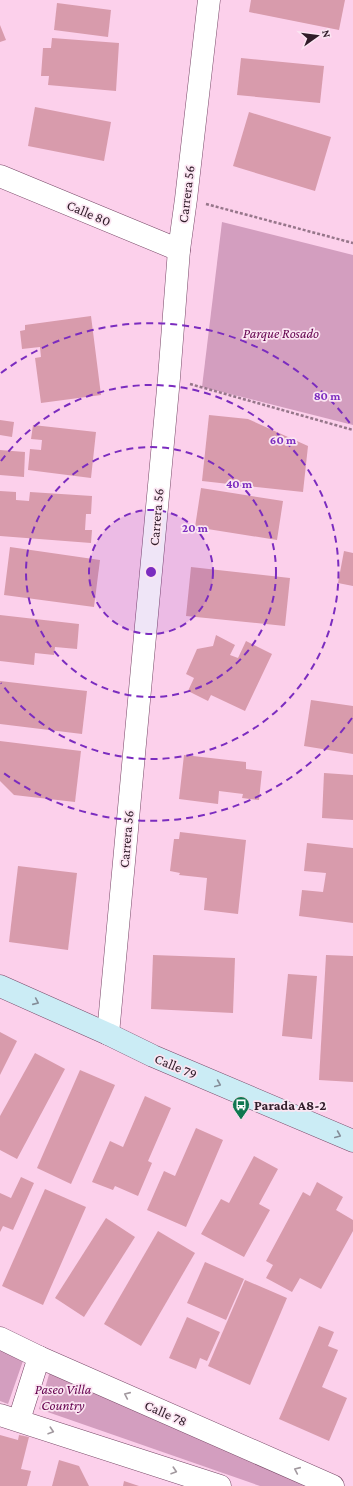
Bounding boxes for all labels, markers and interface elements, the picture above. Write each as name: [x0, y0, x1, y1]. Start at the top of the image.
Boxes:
north arrow: [297, 16, 337, 56]
text: N: [320, 28, 334, 39]
street label: Carrera 56: [175, 164, 197, 224]
street label: Calle 80: [65, 197, 113, 229]
park label: Parque Rosado: [243, 325, 319, 341]
text: 80 m: [314, 389, 341, 403]
text: 60 m: [270, 433, 297, 447]
text: 40 m: [226, 477, 253, 491]
street label: Carrera 56: [146, 487, 166, 547]
text: 20 m: [182, 521, 209, 535]
centre of rings: [144, 565, 158, 579]
street label: Carrera 56: [116, 809, 136, 869]
one-way arrow: [31, 997, 39, 1005]
street label: Calle 79: [152, 1050, 200, 1082]
one-way arrow: [214, 1079, 222, 1087]
bus stop icon: Parada A8-2: [231, 1095, 251, 1120]
place label: Parada A8-2: [254, 1097, 326, 1113]
one-way arrow: [333, 1130, 341, 1138]
park label: Paseo Villa Country: [35, 1381, 92, 1413]
one-way arrow: [124, 1392, 131, 1400]
street label: Calle 78: [142, 1397, 190, 1429]
one-way arrow: [47, 1426, 54, 1435]
one-way arrow: [171, 1466, 178, 1475]
one-way arrow: [294, 1467, 302, 1475]

